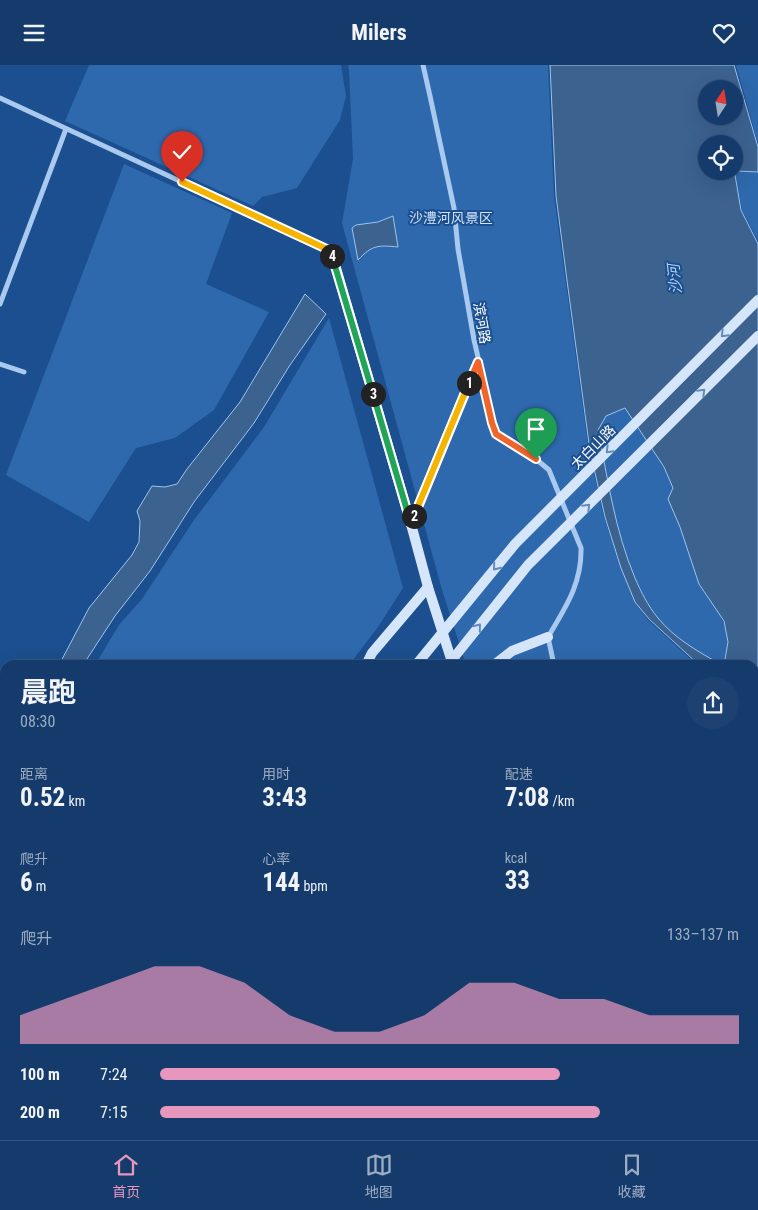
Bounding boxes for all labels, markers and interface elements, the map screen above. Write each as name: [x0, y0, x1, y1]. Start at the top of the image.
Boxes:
icon: menu: [20, 19, 48, 47]
icon: heart: [710, 19, 738, 47]
text: Milers: [351, 20, 407, 45]
north arrow: [698, 80, 742, 125]
map controls: [698, 80, 743, 180]
pin: [161, 131, 203, 182]
button: locate: [698, 135, 743, 180]
icon: check: [168, 138, 196, 166]
park label: 沙澧河风景区: [409, 210, 493, 226]
pin: 4: [320, 243, 344, 269]
text: 4: [329, 248, 336, 264]
water label: 沙河: [664, 260, 686, 295]
street label: 滨河路: [470, 301, 494, 345]
one-way arrow: [720, 329, 729, 338]
pin: 1: [456, 371, 482, 395]
text: 1: [466, 375, 473, 391]
pin: 3: [360, 381, 386, 407]
text: 3: [370, 386, 377, 402]
one-way arrow: [696, 389, 705, 398]
pin: [515, 408, 557, 459]
icon: arrive: [522, 415, 550, 443]
street label: 太白山路: [568, 422, 618, 472]
one-way arrow: [606, 444, 615, 453]
pin: 2: [402, 503, 426, 529]
one-way arrow: [581, 504, 590, 513]
text: 2: [411, 508, 418, 524]
one-way arrow: [494, 561, 502, 570]
one-way arrow: [473, 624, 481, 633]
text: 晨跑: [20, 676, 76, 709]
button: share: [687, 677, 739, 729]
text: 08:30: [20, 712, 55, 731]
text: 距离: [20, 766, 48, 782]
text: 用时: [262, 766, 290, 782]
text: 配速: [505, 766, 533, 782]
text: 0.52: [20, 783, 65, 812]
text: 3:43: [262, 783, 307, 812]
text: 7:08: [505, 783, 549, 812]
text: km: [65, 793, 85, 809]
text: /km: [549, 793, 575, 809]
text: kcal: [505, 850, 527, 866]
text: 爬升: [20, 851, 48, 867]
text: 心率: [262, 851, 290, 867]
text: 33: [505, 866, 530, 895]
text: 6: [20, 868, 33, 897]
text: 144: [262, 868, 300, 897]
text: m: [33, 878, 46, 894]
text: bpm: [300, 878, 328, 894]
text: 133–137 m: [667, 925, 739, 944]
text: 爬升: [20, 929, 52, 948]
text: 100 m: [20, 1065, 60, 1084]
text: 7:24: [100, 1065, 127, 1084]
text: 200 m: [20, 1103, 60, 1122]
text: 7:15: [100, 1103, 127, 1122]
tab: 首页: [112, 1151, 140, 1201]
tab: 地图: [365, 1151, 393, 1201]
tab: 收藏: [618, 1151, 646, 1201]

